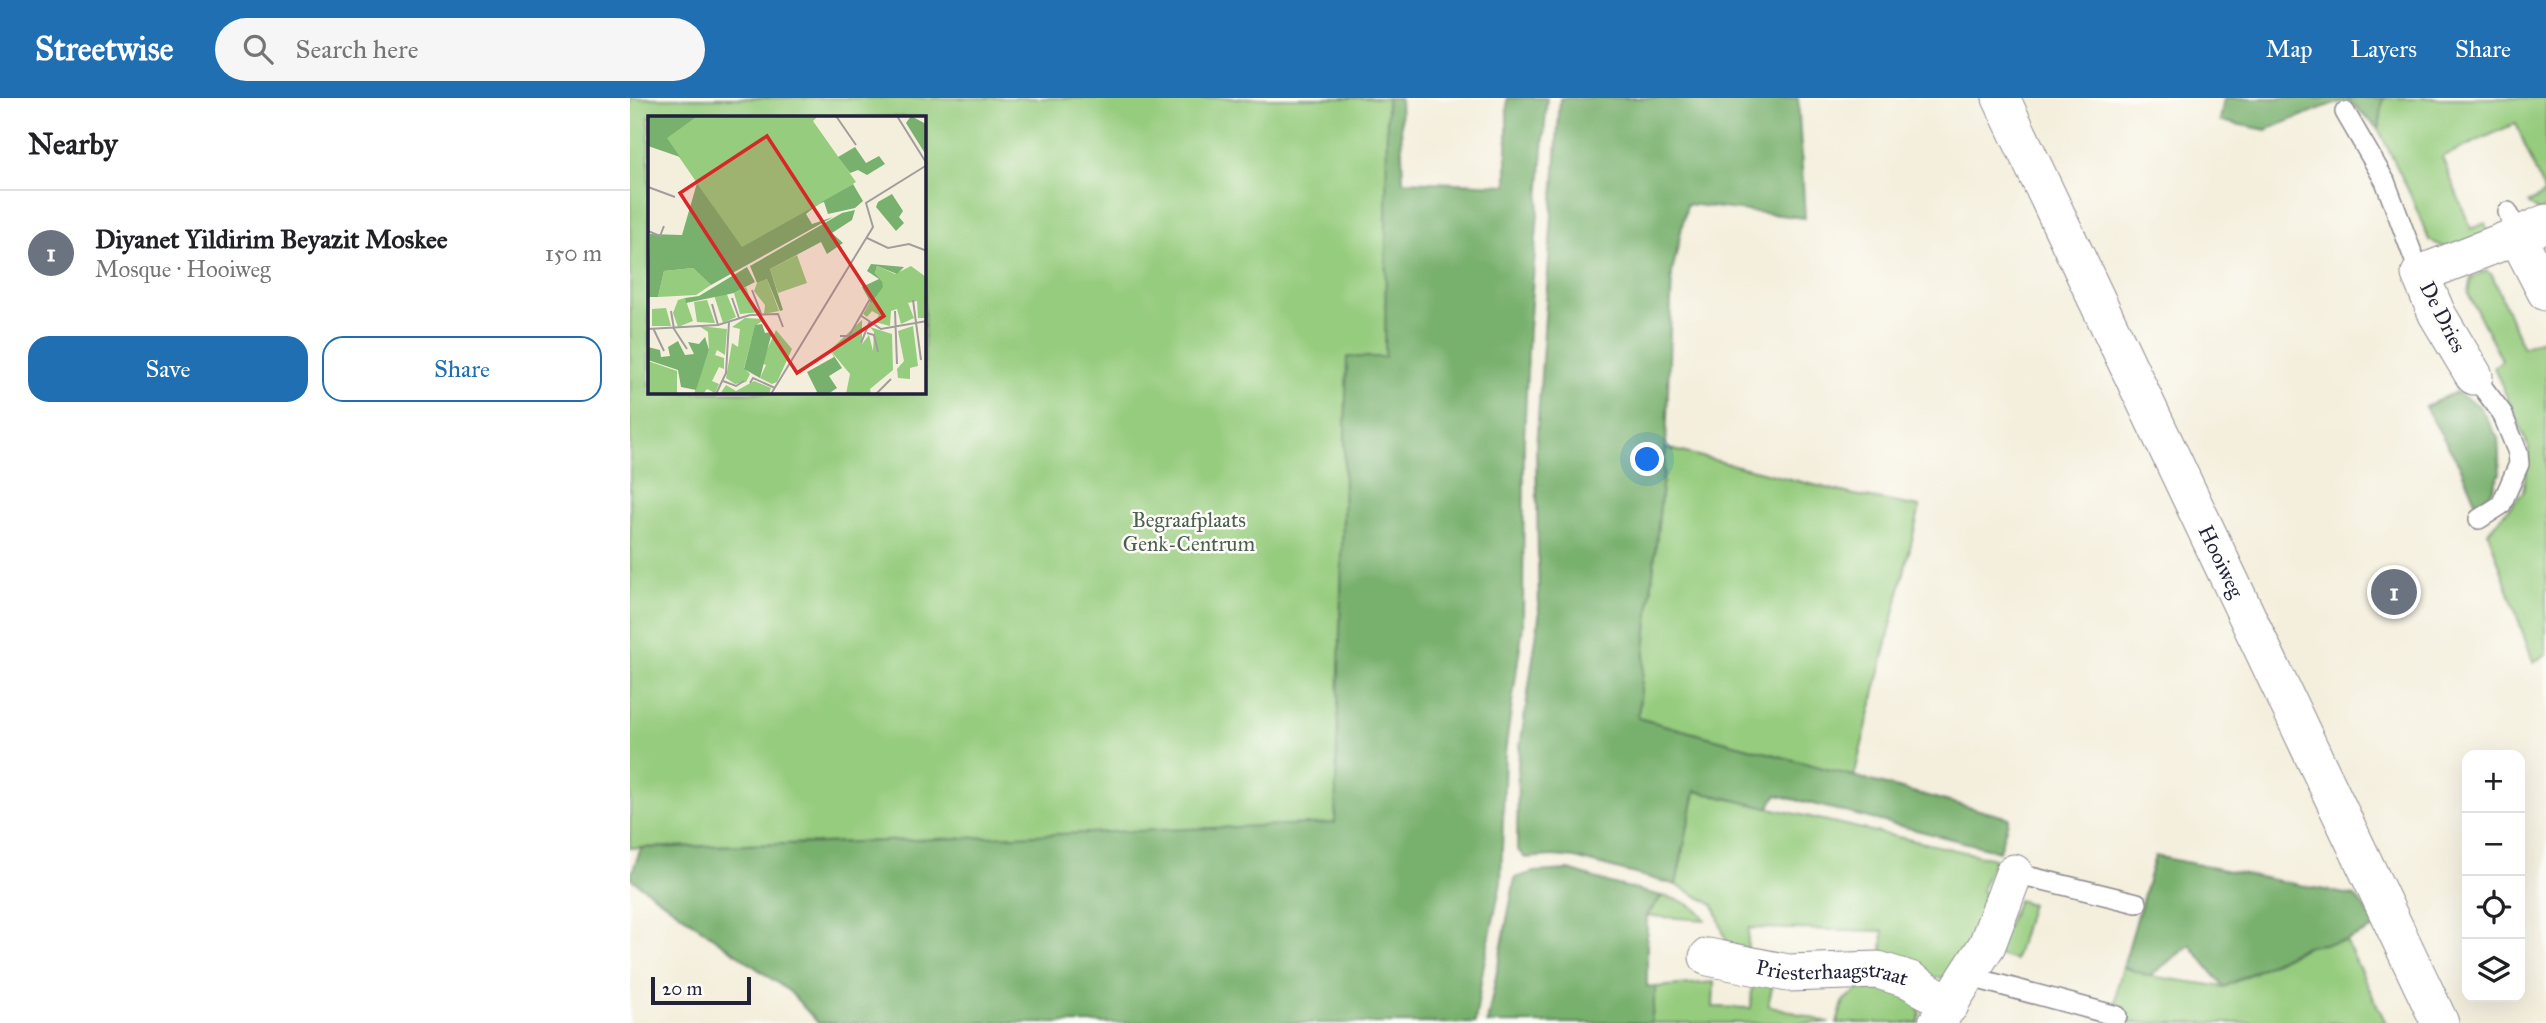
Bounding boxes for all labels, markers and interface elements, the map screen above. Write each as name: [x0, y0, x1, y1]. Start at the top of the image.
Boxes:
search box: [215, 18, 705, 81]
text: Streetwise: [35, 29, 173, 69]
icon: search: [239, 30, 277, 68]
text: Search here: [295, 33, 418, 65]
text: Map: [2266, 34, 2313, 64]
text: Layers: [2351, 34, 2417, 64]
text: Share: [2455, 34, 2511, 64]
inset map: [648, 116, 926, 394]
text: Nearby: [28, 126, 118, 162]
text: Diyanet Yildirim Beyazit Moskee: [95, 223, 448, 255]
text: 1: [46, 239, 56, 267]
text: 150 m: [545, 239, 602, 267]
text: Mosque · Hooiweg: [95, 255, 271, 283]
street label: De Dries: [2414, 277, 2472, 357]
button: Save: [28, 336, 308, 402]
button: Share: [322, 336, 602, 402]
your location: [1630, 442, 1664, 476]
park label: Begraafplaats Genk-Centrum: [1123, 507, 1256, 557]
street label: Hooiweg: [2193, 521, 2249, 602]
pin: 1: [2371, 566, 2417, 618]
map controls: [2462, 750, 2525, 1002]
button: +: [2462, 750, 2525, 813]
button: −: [2462, 813, 2525, 876]
button: locate: [2462, 876, 2525, 939]
button: layers: [2462, 939, 2525, 1002]
street label: Priesterhaagstraat: [1754, 954, 1912, 992]
scale bar: [651, 974, 751, 1006]
text: 20 m: [662, 977, 703, 1000]

